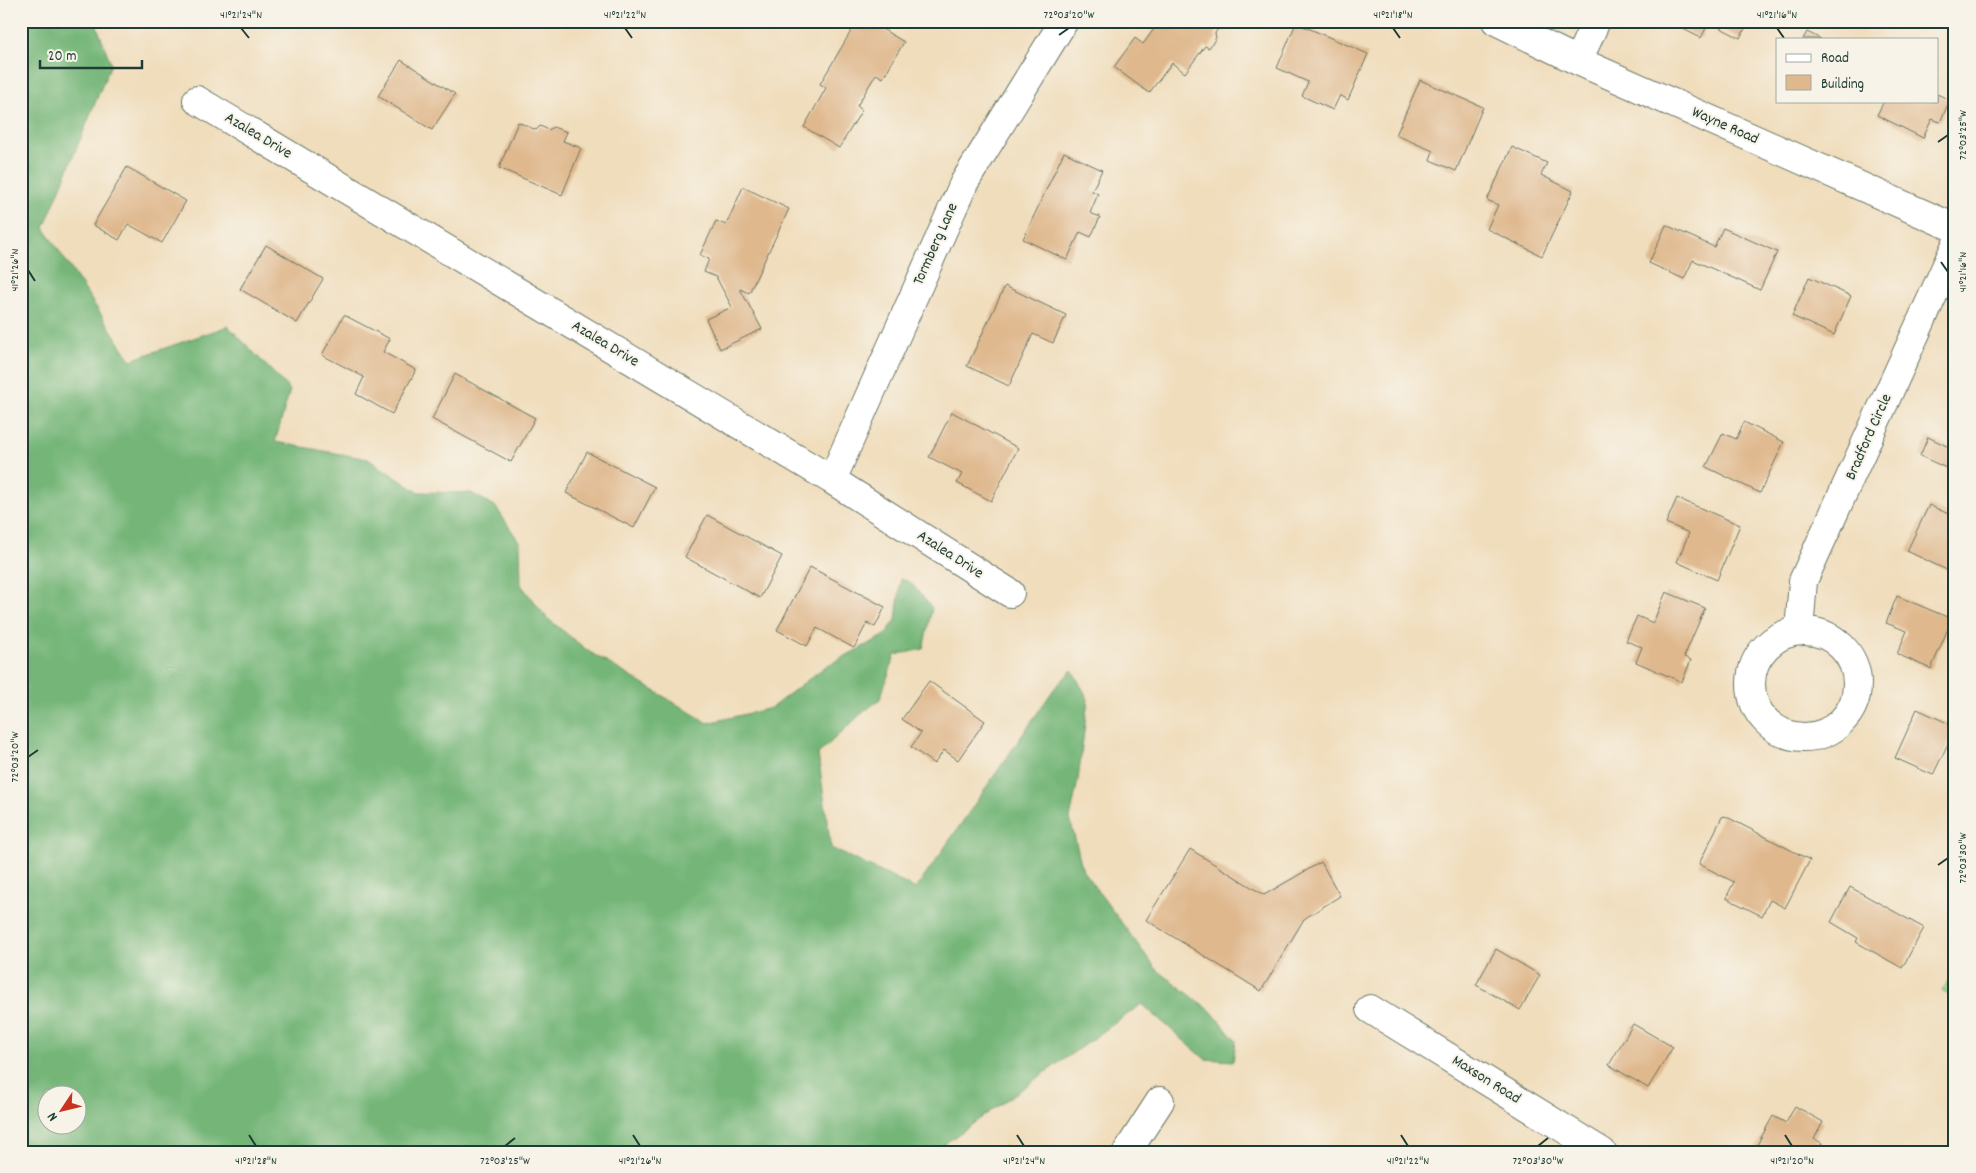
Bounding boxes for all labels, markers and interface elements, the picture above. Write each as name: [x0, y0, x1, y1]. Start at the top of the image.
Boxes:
text: 41°21'24"N: [220, 7, 262, 24]
text: 41°21'22"N: [604, 7, 646, 24]
text: 72°03'20"W: [1044, 7, 1095, 24]
text: 41°21'18"N: [1373, 7, 1413, 24]
text: 41°21'16"N: [1757, 7, 1797, 24]
scale bar: [40, 38, 142, 70]
legend: [1776, 38, 1938, 102]
text: 20 m: [48, 46, 76, 68]
text: Road: [1821, 48, 1849, 70]
text: Building: [1821, 74, 1864, 96]
street label: Wayne Road: [1688, 101, 1762, 151]
street label: Azalea Drive: [220, 107, 296, 165]
text: 72°03'25"W: [1955, 110, 1972, 160]
street label: Tormberg Lane: [908, 199, 964, 289]
text: 41°21'26"N: [7, 248, 24, 292]
text: 41°21'16"N: [1955, 252, 1972, 292]
street label: Azalea Drive: [567, 315, 643, 373]
street label: Bradford Circle: [1840, 390, 1898, 484]
street label: Azalea Drive: [912, 525, 988, 585]
text: 72°03'20"W: [7, 731, 24, 782]
text: 72°03'30"W: [1955, 832, 1972, 883]
street label: Maxson Road: [1447, 1050, 1525, 1110]
north arrow: [38, 1086, 88, 1136]
text: N: [43, 1108, 63, 1125]
text: 41°21'28"N: [235, 1153, 277, 1170]
text: 72°03'25"W: [480, 1153, 530, 1170]
text: 41°21'26"N: [618, 1153, 662, 1170]
text: 41°21'24"N: [1003, 1153, 1045, 1170]
text: 41°21'22"N: [1387, 1153, 1429, 1170]
text: 72°03'30"W: [1513, 1153, 1564, 1170]
text: 41°21'20"N: [1770, 1153, 1814, 1170]

